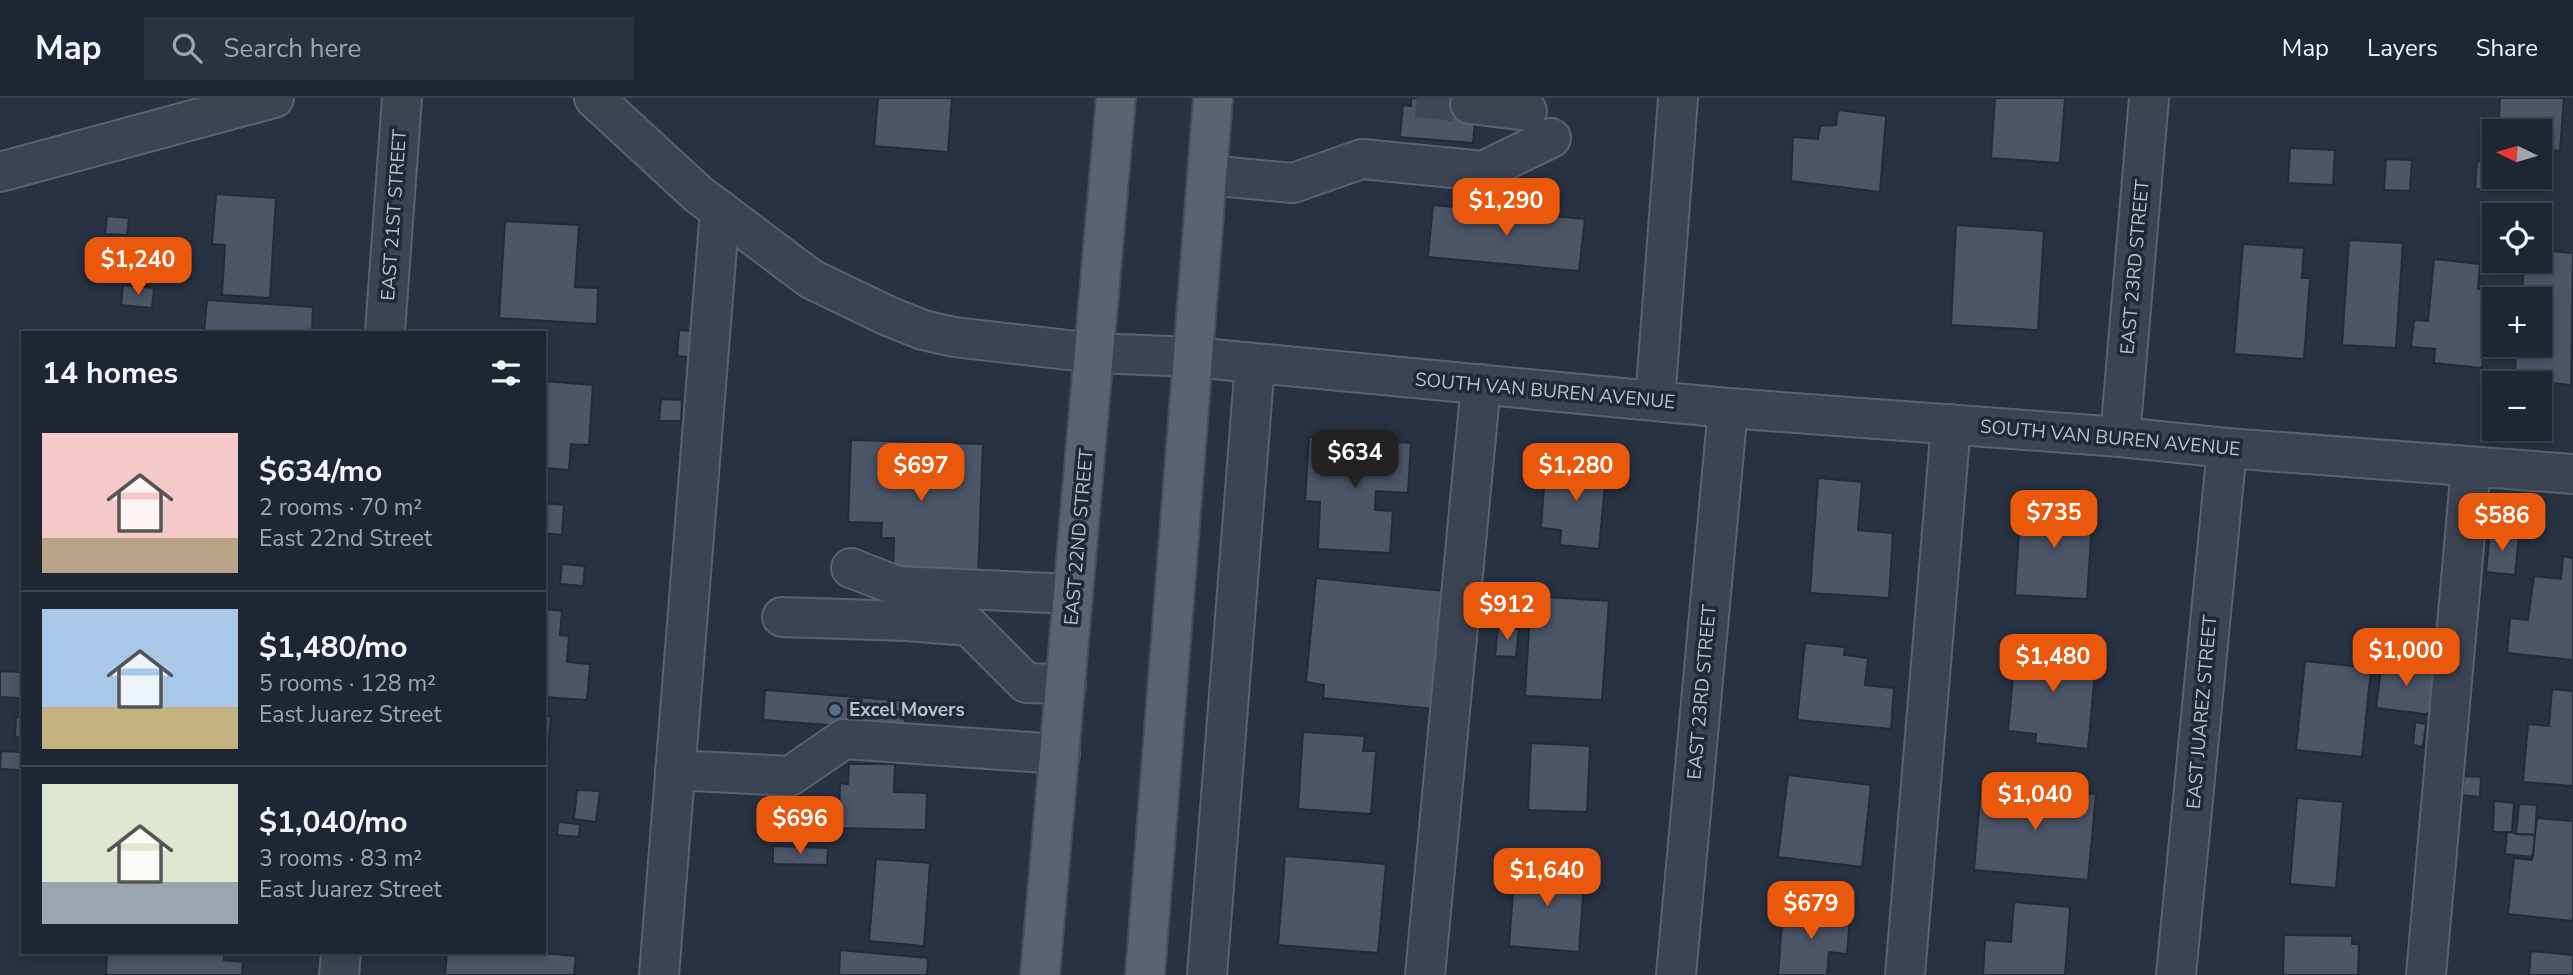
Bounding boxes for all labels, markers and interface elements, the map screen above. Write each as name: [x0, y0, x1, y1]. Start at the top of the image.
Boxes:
search box: [144, 17, 634, 80]
text: Map: [35, 26, 102, 71]
icon: search: [168, 29, 206, 67]
text: Search here: [224, 31, 361, 66]
text: Map: [2282, 32, 2329, 64]
text: Layers: [2367, 32, 2438, 64]
text: Share: [2476, 32, 2538, 64]
north arrow: [2482, 119, 2552, 189]
map controls: [2482, 119, 2552, 441]
street label: EAST 21ST STREET: [375, 128, 413, 302]
pin: $1,290: [1449, 178, 1563, 238]
street label: EAST 23RD STREET: [2114, 178, 2156, 356]
text: $1,290: [1469, 185, 1543, 216]
button: locate: [2482, 203, 2552, 273]
pin: $1,240: [81, 238, 195, 297]
text: $1,240: [101, 244, 175, 275]
button: +: [2482, 287, 2552, 357]
text: 14 homes: [42, 353, 178, 394]
icon: filters: [487, 354, 525, 392]
street label: SOUTH VAN BUREN AVENUE: [1414, 367, 1676, 415]
button: −: [2482, 371, 2552, 441]
street label: SOUTH VAN BUREN AVENUE: [1979, 414, 2241, 462]
pin: $634: [1314, 430, 1396, 490]
text: $634: [1327, 437, 1383, 468]
pin: $697: [880, 444, 962, 503]
pin: $1,280: [1519, 444, 1633, 503]
street label: EAST 22ND STREET: [1058, 447, 1100, 626]
text: $697: [893, 450, 949, 481]
text: $1,280: [1539, 450, 1613, 481]
text: $634/mo: [259, 451, 382, 492]
icon: home: [98, 461, 182, 545]
pin: $735: [2013, 490, 2095, 550]
text: 2 rooms · 70 m²: [259, 492, 422, 523]
pin: $586: [2461, 494, 2543, 553]
text: $735: [2026, 497, 2082, 528]
text: $586: [2474, 500, 2530, 531]
text: East 22nd Street: [259, 523, 432, 554]
pin: $912: [1466, 582, 1548, 642]
text: $912: [1479, 589, 1535, 620]
street label: EAST 23RD STREET: [1681, 603, 1723, 781]
street label: EAST JUAREZ STREET: [2181, 613, 2223, 810]
text: $1,480/mo: [259, 627, 408, 668]
pin: $1,000: [2349, 628, 2463, 688]
pin: $1,480: [1996, 634, 2110, 694]
text: $1,000: [2369, 635, 2443, 666]
icon: home: [98, 637, 182, 721]
text: $1,480: [2016, 641, 2090, 672]
text: 5 rooms · 128 m²: [259, 668, 436, 699]
place label: Excel Movers: [849, 697, 965, 723]
text: East Juarez Street: [259, 699, 441, 730]
marker: Excel Movers: [827, 702, 843, 718]
pin: $1,040: [1978, 772, 2092, 832]
text: $1,040: [1998, 779, 2072, 810]
pin: $696: [759, 796, 841, 856]
text: $1,040/mo: [259, 802, 408, 843]
text: $696: [772, 803, 828, 834]
icon: home: [98, 812, 182, 896]
text: 3 rooms · 83 m²: [259, 843, 422, 874]
pin: $1,640: [1490, 848, 1604, 908]
text: $1,640: [1510, 855, 1584, 886]
text: East Juarez Street: [259, 874, 441, 905]
pin: $679: [1770, 882, 1852, 941]
text: $679: [1783, 888, 1839, 919]

